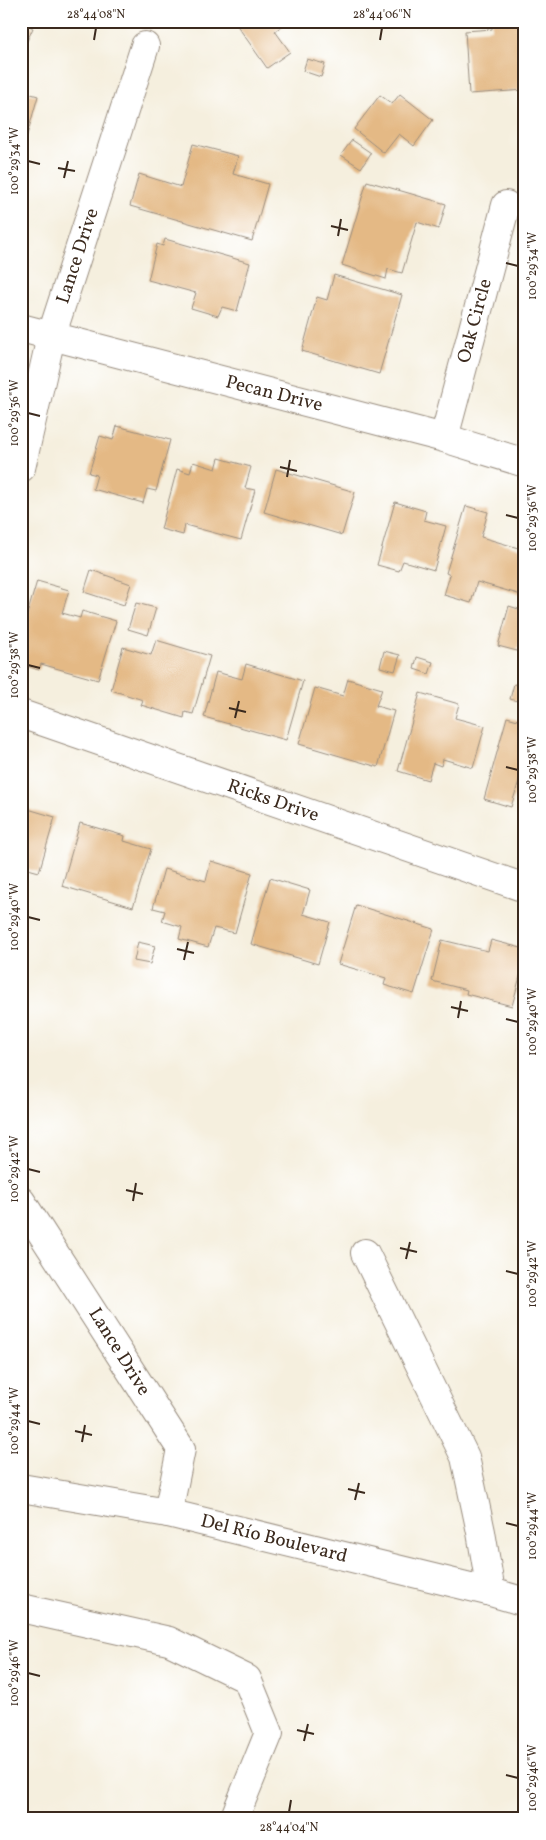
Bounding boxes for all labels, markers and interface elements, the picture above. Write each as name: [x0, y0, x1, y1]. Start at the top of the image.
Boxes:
text: 28°44'08"N: [67, 7, 125, 23]
text: 28°44'06"N: [353, 7, 411, 23]
text: 100°29'34"W: [7, 127, 23, 195]
street label: Lance Drive: [50, 205, 106, 307]
text: 100°29'34"W: [525, 232, 541, 300]
street label: Oak Circle: [451, 276, 499, 366]
street label: Pecan Drive: [223, 369, 325, 419]
text: 100°29'36"W: [7, 379, 23, 447]
text: 100°29'36"W: [525, 484, 541, 552]
text: 100°29'38"W: [7, 631, 23, 699]
text: 100°29'38"W: [525, 736, 541, 804]
street label: Ricks Drive: [224, 773, 322, 829]
text: 100°29'40"W: [7, 883, 23, 951]
text: 100°29'40"W: [525, 988, 541, 1056]
text: 100°29'42"W: [7, 1135, 23, 1203]
text: 100°29'42"W: [525, 1240, 541, 1308]
street label: Lance Drive: [82, 1303, 156, 1401]
text: 100°29'44"W: [7, 1387, 23, 1455]
text: 100°29'44"W: [525, 1492, 541, 1560]
street label: Del Río Boulevard: [198, 1508, 350, 1570]
text: 100°29'46"W: [7, 1639, 23, 1707]
text: 100°29'46"W: [525, 1744, 541, 1812]
text: 28°44'04"N: [260, 1820, 319, 1836]

